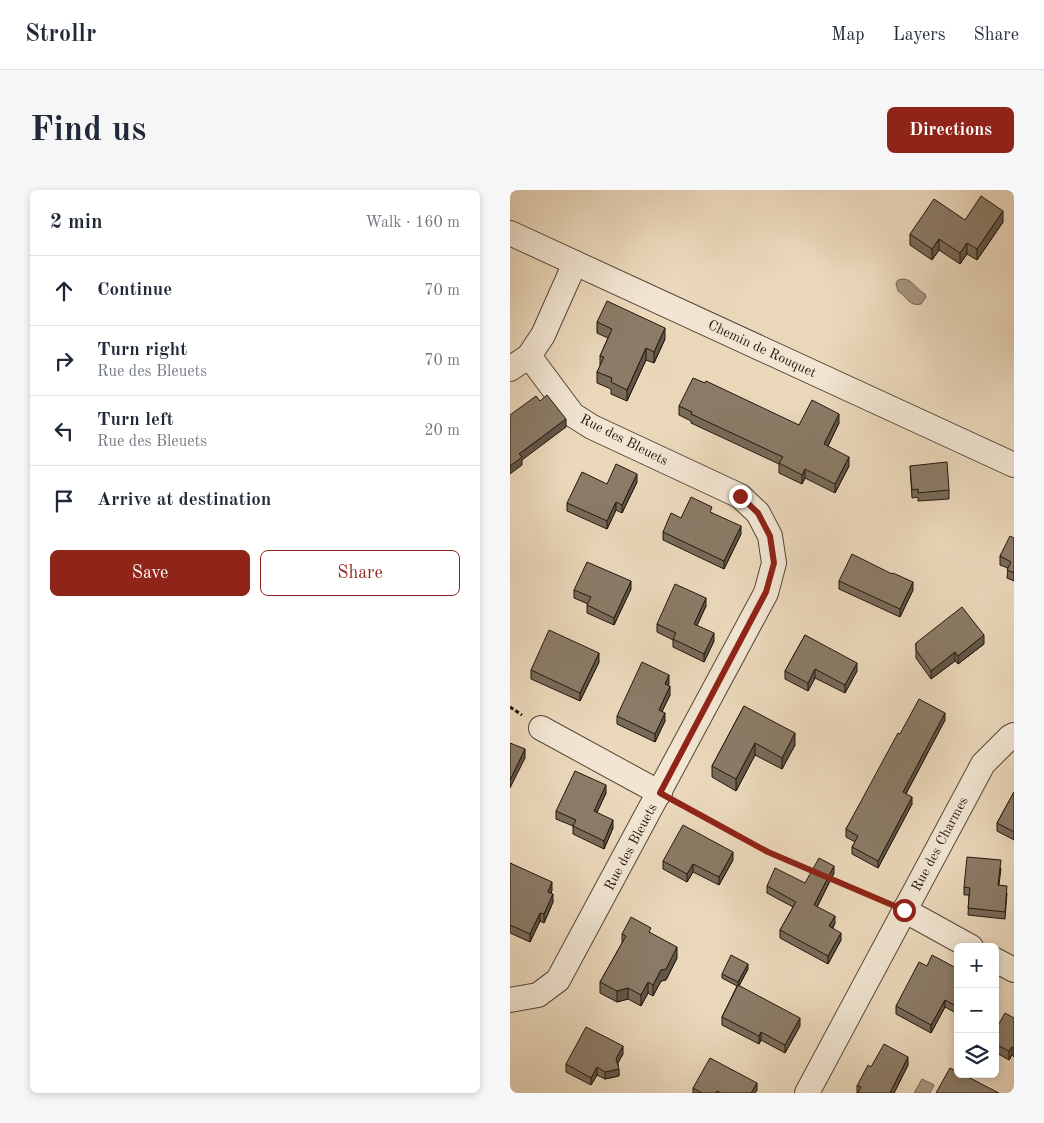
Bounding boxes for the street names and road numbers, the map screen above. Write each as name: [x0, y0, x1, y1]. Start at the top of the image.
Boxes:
street label: Chemin de Rouquet: [706, 318, 818, 380]
street label: Rue des Bleuets: [578, 412, 670, 468]
street label: Rue des Charmes: [909, 794, 971, 894]
street label: Rue des Bleuets: [602, 801, 660, 893]

